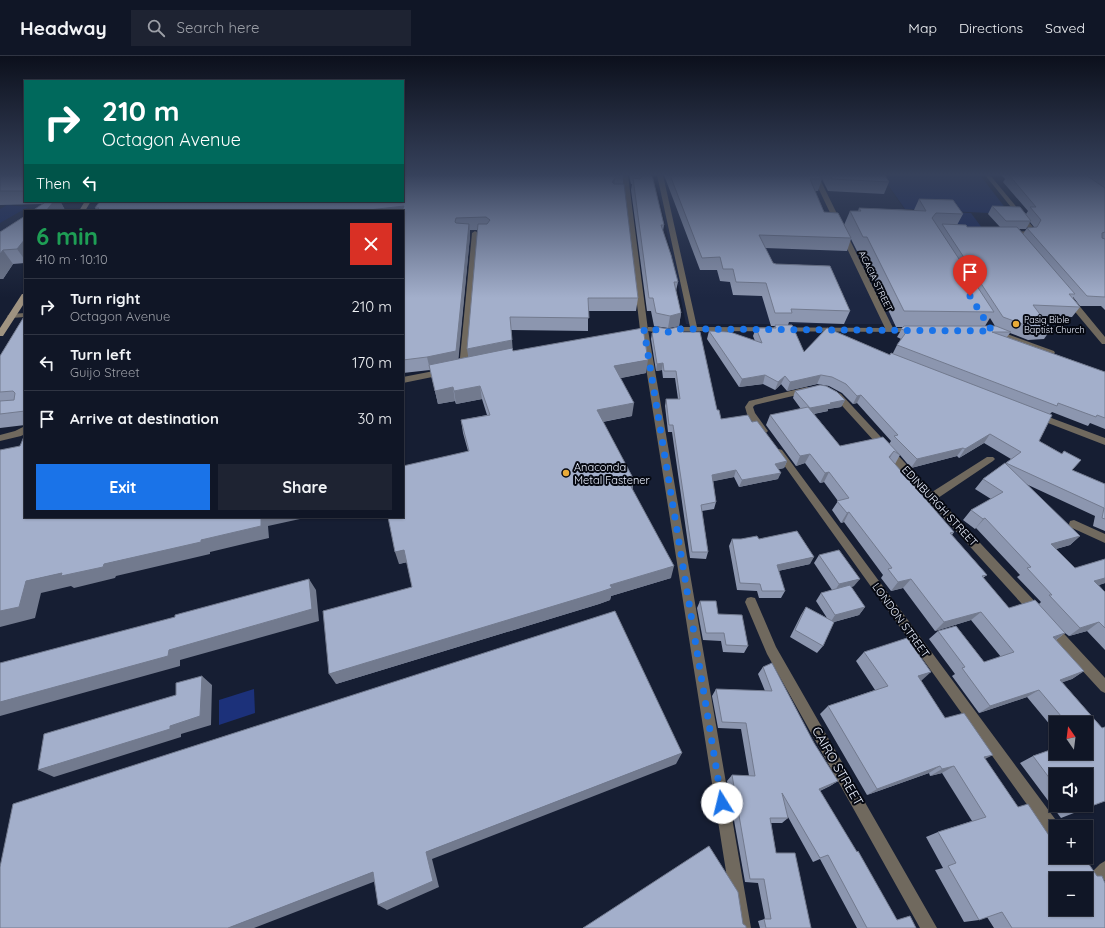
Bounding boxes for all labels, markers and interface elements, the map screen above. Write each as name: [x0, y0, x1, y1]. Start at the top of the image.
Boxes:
search box: [131, 10, 411, 46]
text: Headway: [20, 16, 107, 40]
icon: search: [145, 17, 167, 39]
text: Search here: [177, 18, 259, 37]
text: Map: [908, 19, 937, 37]
text: Directions: [959, 19, 1023, 37]
text: Saved: [1045, 19, 1085, 37]
text: 210 m: [102, 93, 180, 128]
icon: right: [36, 96, 88, 148]
text: Octagon Avenue: [102, 128, 241, 151]
icon: left: [79, 172, 101, 194]
text: Then: [36, 174, 71, 193]
text: 6 min: [36, 221, 98, 251]
button: close: [350, 223, 392, 265]
street label: ACACIA STREET: [857, 249, 896, 314]
text: 410 m · 10:10: [36, 251, 108, 267]
pin: [953, 255, 987, 296]
icon: arrive: [959, 261, 981, 283]
text: Turn right: [70, 289, 141, 308]
icon: right: [36, 296, 58, 318]
text: 210 m: [351, 297, 392, 316]
text: Octagon Avenue: [70, 308, 170, 324]
place label: Pasig Bible Baptist Church: [1024, 314, 1085, 335]
marker: Pasig Bible Baptist Church: [1011, 319, 1021, 329]
text: Turn left: [70, 345, 132, 364]
icon: left: [36, 352, 58, 374]
text: 170 m: [352, 353, 392, 372]
text: Guijo Street: [70, 364, 140, 380]
icon: arrive: [36, 408, 58, 430]
text: Arrive at destination: [70, 409, 219, 428]
text: 30 m: [357, 409, 392, 428]
place label: Anaconda Metal Fastener: [574, 460, 651, 487]
street label: EDINBURGH STREET: [899, 463, 981, 549]
button: Exit: [36, 464, 210, 510]
button: Share: [218, 464, 392, 510]
marker: Anaconda Metal Fastener: [561, 468, 571, 478]
street label: LONDON STREET: [869, 580, 933, 660]
north arrow: [1049, 716, 1093, 760]
map controls: [1049, 716, 1093, 916]
street label: CAIRO STREET: [809, 724, 867, 809]
button: sound: [1049, 768, 1093, 812]
position arrow: [701, 782, 743, 824]
button: +: [1049, 820, 1093, 864]
button: −: [1049, 872, 1093, 916]

